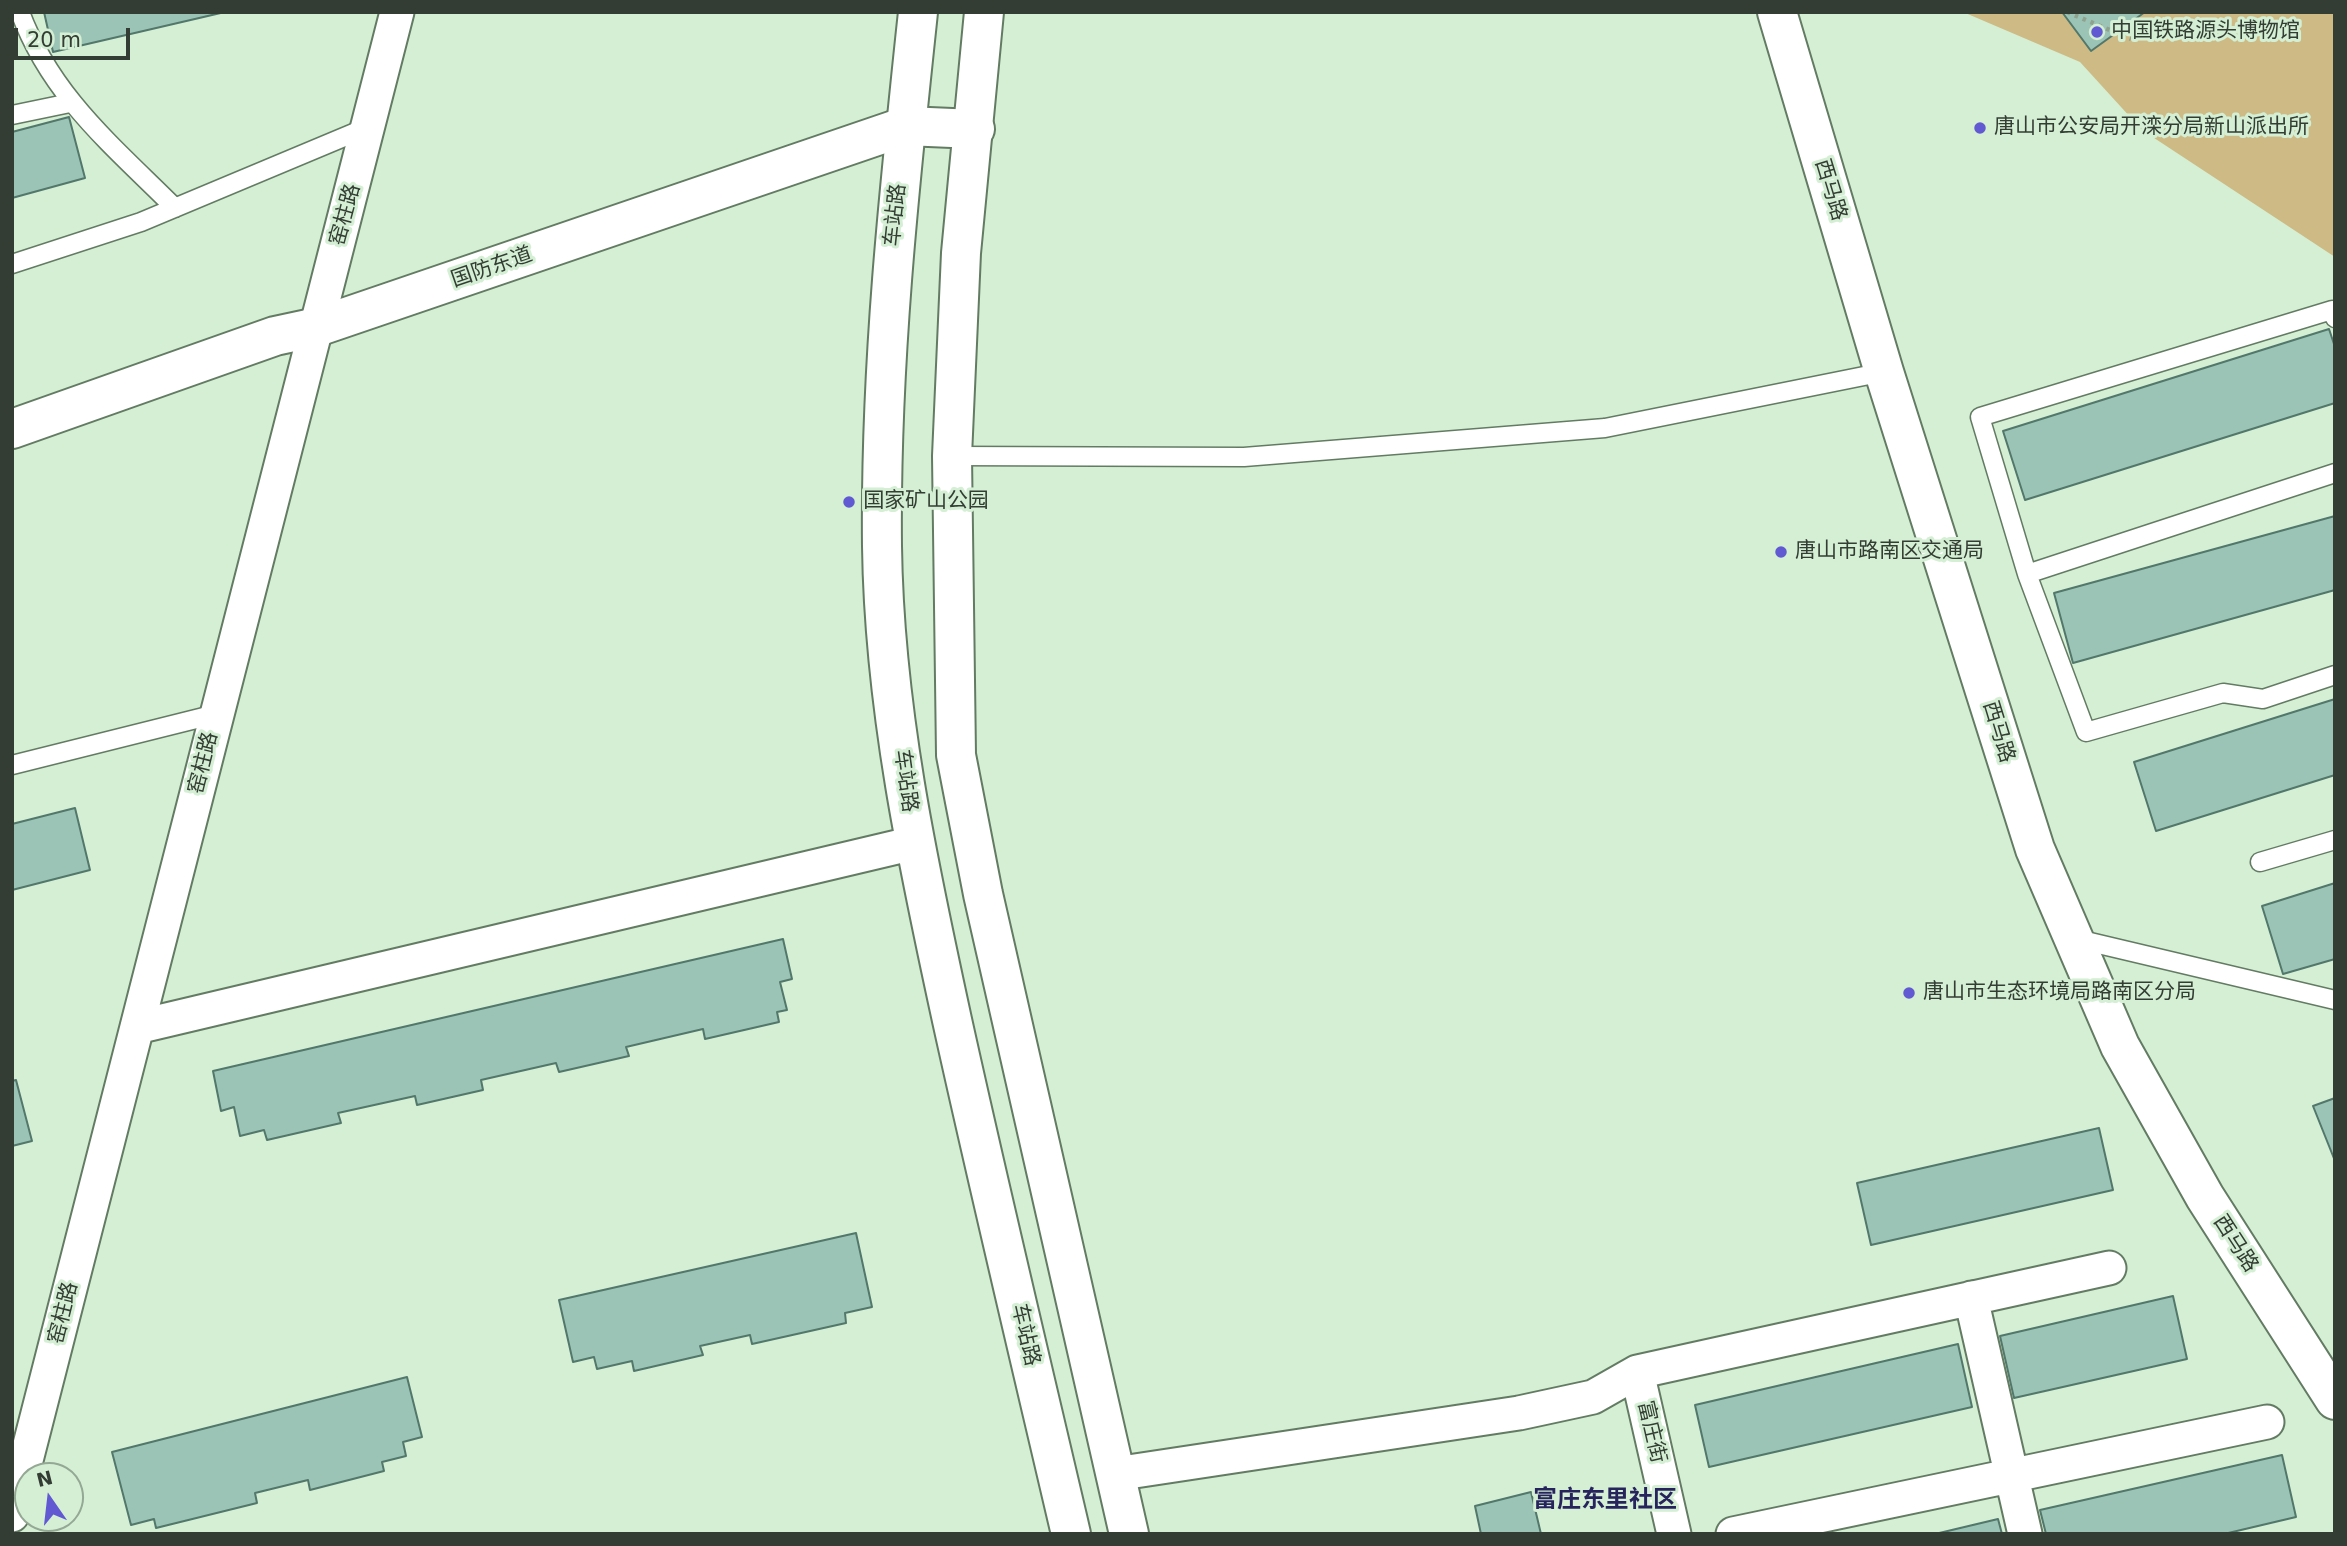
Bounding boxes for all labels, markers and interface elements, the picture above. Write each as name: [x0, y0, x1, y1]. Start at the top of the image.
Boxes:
scale bar: [18, 14, 133, 58]
place label: 中国铁路源头博物馆: [2111, 19, 2300, 45]
marker: 中国铁路源头博物馆: [2089, 24, 2105, 40]
text: 20 m: [27, 28, 81, 52]
place label: 唐山市公安局开滦分局新山派出所: [1994, 115, 2309, 141]
marker: 唐山市公安局开滦分局新山派出所: [1972, 120, 1988, 136]
street label: 西马路: [1809, 156, 1851, 224]
street label: 窑柱路: [326, 181, 366, 249]
street label: 车站路: [880, 182, 912, 248]
street label: 国防东道: [448, 242, 536, 294]
place label: 国家矿山公园: [863, 489, 989, 515]
marker: 国家矿山公园: [841, 494, 857, 510]
place label: 唐山市路南区交通局: [1795, 539, 1984, 565]
marker: 唐山市路南区交通局: [1773, 544, 1789, 560]
street label: 西马路: [1977, 698, 2019, 766]
street label: 窑柱路: [184, 729, 224, 797]
street label: 车站路: [888, 748, 922, 814]
place label: 唐山市生态环境局路南区分局: [1923, 980, 2196, 1006]
marker: 唐山市生态环境局路南区分局: [1901, 985, 1917, 1001]
street label: 西马路: [2207, 1211, 2263, 1277]
street label: 窑柱路: [44, 1279, 84, 1347]
street label: 车站路: [1006, 1301, 1044, 1369]
street label: 富庄街: [1632, 1398, 1670, 1466]
north arrow: [14, 1462, 84, 1532]
text: N: [34, 1466, 55, 1491]
district label: 富庄东里社区: [1533, 1487, 1677, 1515]

